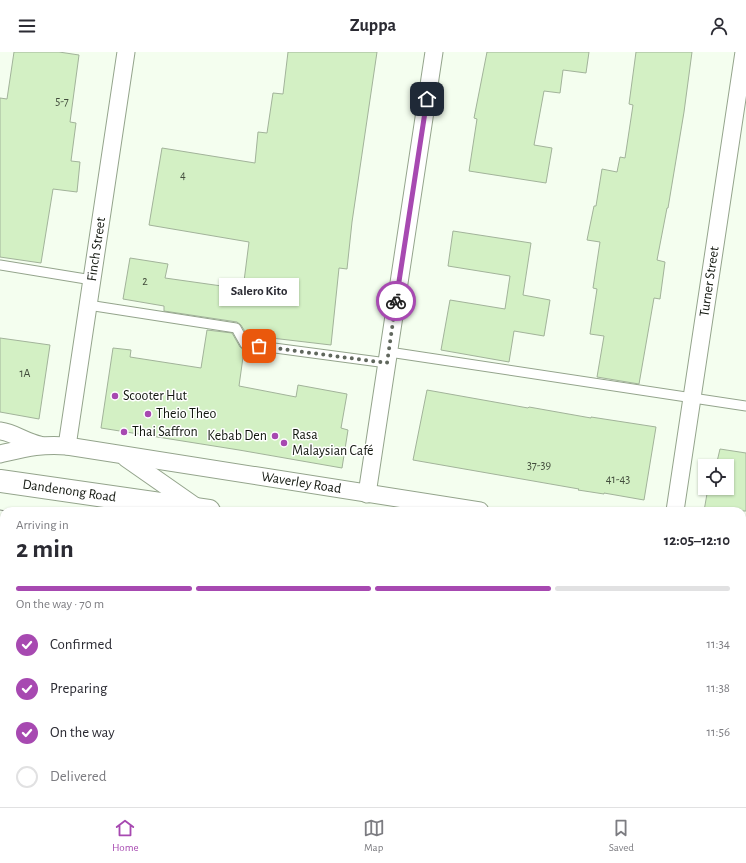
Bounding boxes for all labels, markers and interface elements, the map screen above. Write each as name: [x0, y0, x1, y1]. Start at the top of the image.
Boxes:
icon: menu: [16, 15, 38, 37]
icon: person: [708, 15, 730, 37]
text: Zuppa: [350, 17, 396, 35]
pin: [410, 82, 444, 116]
icon: home: [416, 88, 438, 110]
house number: 5-7: [55, 95, 69, 107]
house number: 4: [180, 169, 186, 181]
street label: Finch Street: [85, 216, 108, 282]
street label: Turner Street: [697, 245, 722, 318]
house number: 2: [142, 275, 148, 287]
callout: Salero Kito: [219, 278, 299, 306]
courier: [376, 281, 416, 321]
text: Salero Kito: [231, 285, 287, 298]
icon: bike: [385, 290, 407, 312]
pin: [242, 329, 276, 363]
icon: bag: [248, 335, 270, 357]
house number: 1A: [19, 367, 31, 379]
place label: Scooter Hut: [123, 389, 188, 403]
marker: Scooter Hut: [110, 391, 120, 401]
place label: Theio Theo: [156, 407, 216, 421]
marker: Theio Theo: [143, 409, 153, 419]
place label: Thai Saffron: [132, 425, 198, 439]
marker: Thai Saffron: [119, 427, 129, 437]
place label: Rasa Malaysian Café: [292, 428, 374, 458]
place label: Kebab Den: [207, 429, 267, 443]
marker: Kebab Den: [270, 431, 280, 441]
marker: Rasa Malaysian Café: [279, 438, 289, 448]
house number: 37-39: [527, 459, 551, 471]
map controls: [698, 459, 734, 495]
button: locate: [698, 459, 734, 495]
street label: Waverley Road: [260, 470, 342, 496]
house number: 41-43: [606, 473, 630, 485]
street label: Dandenong Road: [21, 477, 117, 505]
text: Arriving in: [16, 519, 69, 532]
text: 12:05–12:10: [664, 533, 730, 548]
text: 2 min: [16, 536, 74, 562]
text: On the way · 70 m: [16, 598, 104, 611]
icon: check: [16, 634, 38, 656]
text: Confirmed: [50, 637, 112, 652]
text: 11:34: [706, 638, 730, 651]
icon: check: [16, 678, 38, 700]
text: Preparing: [50, 681, 107, 696]
text: 11:38: [707, 682, 730, 695]
icon: check: [16, 722, 38, 744]
text: On the way: [50, 725, 115, 740]
text: 11:56: [707, 726, 730, 739]
text: Delivered: [50, 769, 107, 784]
tab: Home: [112, 817, 139, 854]
tab: Map: [363, 817, 385, 854]
tab: Saved: [609, 817, 634, 854]

